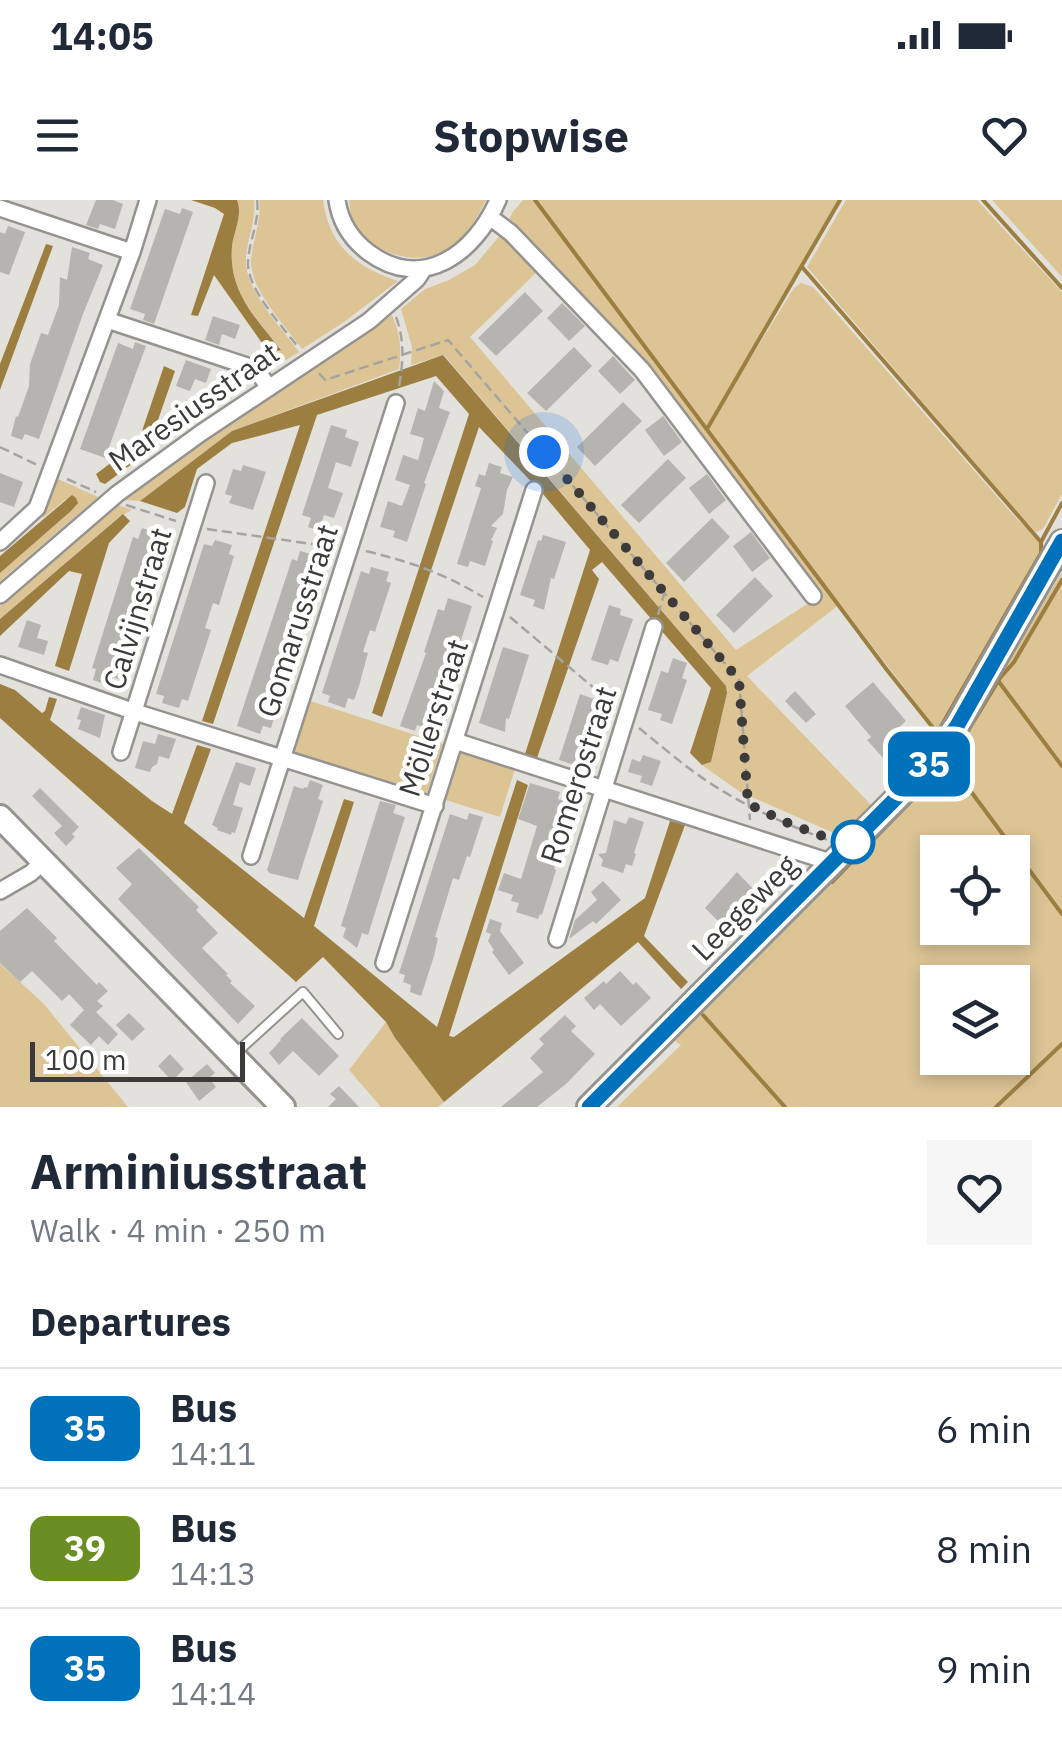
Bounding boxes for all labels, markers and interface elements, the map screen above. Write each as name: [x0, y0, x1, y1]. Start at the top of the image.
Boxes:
text: 14:05: [50, 11, 154, 60]
text: Stopwise: [433, 106, 629, 164]
icon: menu: [30, 108, 85, 163]
icon: heart: [977, 108, 1032, 163]
street label: Maresiusstraat: [100, 333, 286, 479]
your location: [519, 427, 569, 477]
street label: Gomarusstraat: [247, 519, 346, 722]
street label: Calvijnstraat: [93, 523, 180, 694]
street label: Möllerstraat: [389, 634, 476, 801]
street label: Romerostraat: [531, 681, 625, 868]
line badge: 35: [884, 732, 974, 796]
text: 35: [908, 741, 950, 787]
unlabelled marker: [832, 821, 874, 863]
map controls: [920, 835, 1030, 1075]
button: locate: [920, 835, 1030, 945]
street label: Leegeweg: [682, 845, 806, 968]
button: layers: [920, 965, 1030, 1075]
scale bar: [30, 1037, 245, 1081]
text: 100 m: [45, 1041, 126, 1078]
text: Arminiusstraat: [30, 1140, 367, 1202]
button: heart: [927, 1140, 1032, 1245]
text: Walk · 4 min · 250 m: [30, 1209, 326, 1251]
text: Departures: [30, 1297, 231, 1346]
text: Bus: [170, 1383, 237, 1432]
text: 6 min: [936, 1404, 1032, 1453]
text: 35: [64, 1405, 106, 1451]
text: 14:11: [170, 1432, 256, 1474]
text: Bus: [170, 1503, 237, 1552]
text: 8 min: [936, 1524, 1032, 1573]
text: 39: [64, 1525, 106, 1571]
text: 14:13: [170, 1552, 256, 1594]
text: Bus: [170, 1623, 237, 1672]
text: 9 min: [936, 1644, 1032, 1693]
text: 35: [64, 1645, 106, 1691]
text: 14:14: [170, 1672, 256, 1714]

